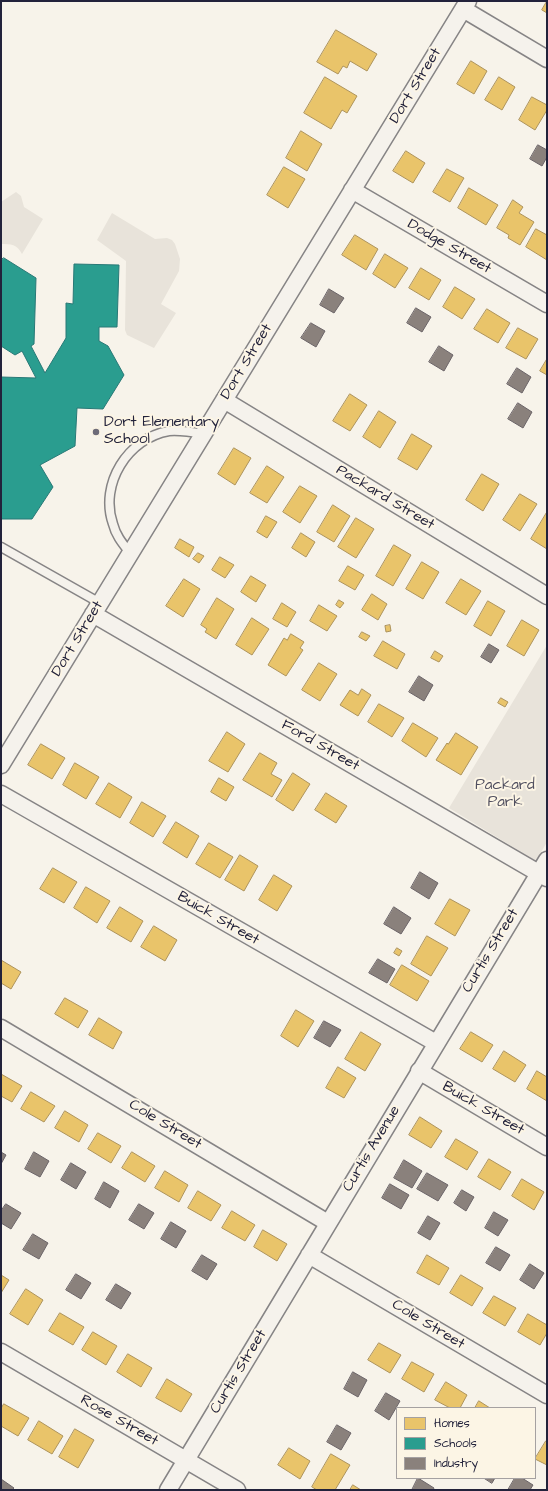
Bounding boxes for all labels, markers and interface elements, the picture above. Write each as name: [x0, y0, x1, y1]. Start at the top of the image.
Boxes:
street label: Dort Street: [386, 45, 446, 127]
street label: Dodge Street: [404, 216, 494, 278]
street label: Dort Street: [217, 321, 277, 403]
place label: Dort Elementary School: [104, 414, 219, 449]
marker: Dort Elementary School: [91, 427, 101, 437]
street label: Packard Street: [332, 461, 438, 535]
street label: Dort Street: [48, 598, 108, 680]
street label: Ford Street: [278, 716, 362, 776]
park label: Packard Park: [475, 777, 535, 812]
street label: Buick Street: [174, 888, 262, 950]
street label: Curtis Street: [459, 906, 523, 996]
street label: Buick Street: [439, 1078, 527, 1140]
street label: Cole Street: [125, 1096, 205, 1154]
street label: Curtis Avenue: [339, 1103, 405, 1195]
street label: Cole Street: [388, 1296, 468, 1354]
street label: Curtis Street: [207, 1327, 271, 1417]
street label: Rose Street: [77, 1391, 161, 1451]
legend: [396, 1407, 536, 1479]
text: Homes: [434, 1415, 470, 1432]
text: Schools: [434, 1435, 477, 1452]
text: Industry: [434, 1455, 478, 1472]

